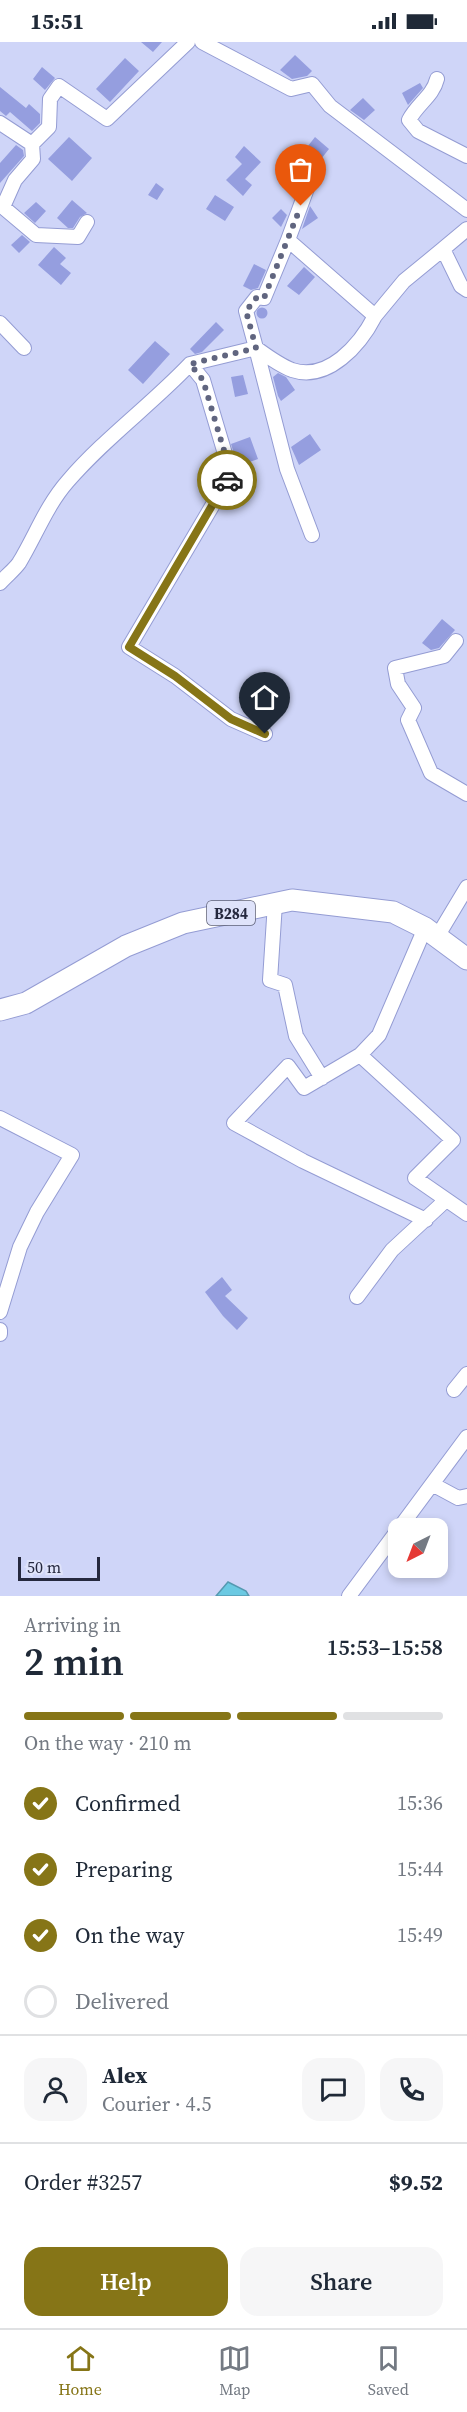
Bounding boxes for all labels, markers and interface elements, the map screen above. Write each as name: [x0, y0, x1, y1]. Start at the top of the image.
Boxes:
text: 15:51: [30, 6, 84, 36]
pin: [275, 144, 326, 206]
icon: bag: [284, 153, 317, 186]
courier: [197, 450, 257, 510]
icon: car: [211, 464, 244, 497]
pin: [239, 672, 290, 734]
icon: home: [248, 681, 281, 714]
road number: B284: [207, 901, 255, 925]
north arrow: [388, 1518, 448, 1578]
map controls: [388, 1518, 448, 1578]
scale bar: [18, 1554, 100, 1582]
text: 50 m: [27, 1556, 61, 1578]
text: Arriving in: [24, 1611, 121, 1639]
text: 15:53–15:58: [327, 1632, 443, 1662]
text: 2 min: [24, 1635, 124, 1688]
text: On the way · 210 m: [24, 1729, 191, 1757]
icon: check: [24, 1787, 57, 1820]
text: Confirmed: [75, 1788, 180, 1818]
text: 15:36: [397, 1789, 443, 1817]
icon: check: [24, 1853, 57, 1886]
text: Preparing: [75, 1854, 172, 1884]
text: 15:44: [397, 1855, 443, 1883]
icon: check: [24, 1919, 57, 1952]
text: On the way: [75, 1920, 184, 1950]
text: 15:49: [397, 1921, 443, 1949]
text: Delivered: [75, 1986, 169, 2016]
button: person: [24, 2058, 87, 2121]
button: chat: [302, 2058, 365, 2121]
button: phone: [380, 2058, 443, 2121]
text: Alex: [102, 2060, 147, 2090]
text: Courier · 4.5: [102, 2090, 211, 2118]
text: Order #3257: [24, 2167, 142, 2197]
text: $9.52: [389, 2167, 443, 2197]
button: Help: [24, 2247, 228, 2316]
button: Share: [240, 2247, 443, 2316]
tab: Home: [58, 2342, 102, 2400]
tab: Map: [218, 2342, 251, 2400]
tab: Saved: [368, 2342, 409, 2400]

